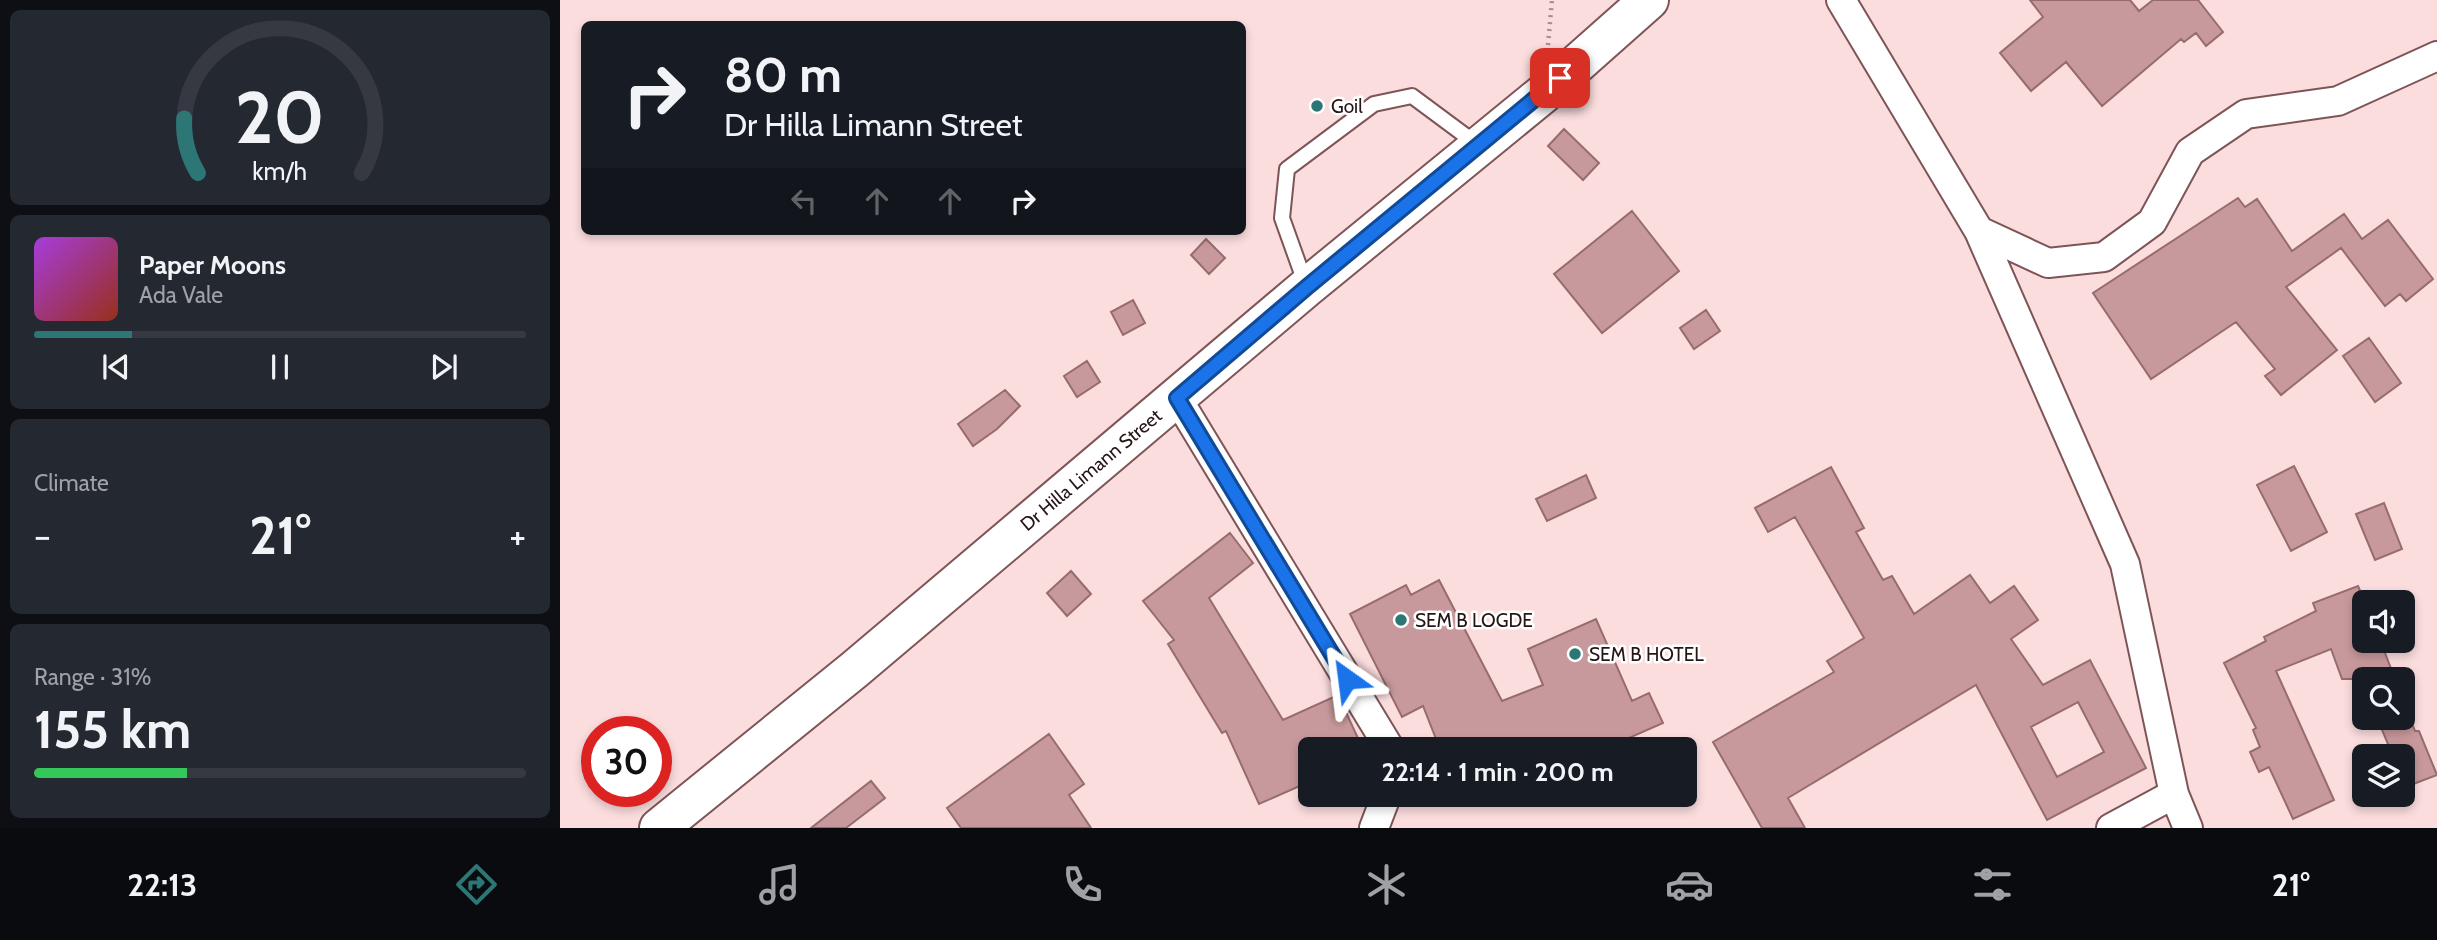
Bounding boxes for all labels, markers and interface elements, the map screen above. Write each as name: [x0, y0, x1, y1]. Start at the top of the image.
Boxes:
text: 80 m: [724, 45, 842, 104]
pin: [1530, 48, 1590, 108]
icon: right: [609, 49, 700, 140]
icon: arrive: [1541, 59, 1579, 97]
text: 20: [235, 74, 325, 162]
place label: Goil: [1331, 95, 1363, 118]
marker: Goil: [1309, 98, 1325, 114]
text: Dr Hilla Limann Street: [724, 105, 1023, 144]
text: km/h: [253, 156, 307, 186]
icon: left: [785, 182, 823, 220]
icon: ahead: [858, 182, 896, 220]
icon: ahead: [931, 182, 969, 220]
icon: right: [1004, 182, 1042, 220]
text: Paper Moons: [139, 249, 286, 281]
text: Ada Vale: [139, 281, 223, 309]
icon: previous: [97, 348, 135, 386]
icon: pause: [261, 348, 299, 386]
icon: next: [425, 348, 463, 386]
street label: Dr Hilla Limann Street: [1016, 404, 1167, 536]
text: Climate: [34, 469, 109, 497]
text: 21°: [249, 504, 311, 567]
text: −: [34, 512, 51, 559]
text: +: [509, 512, 526, 559]
map controls: [2352, 590, 2415, 807]
button: sound: [2352, 590, 2415, 653]
place label: SEM B LOGDE: [1415, 609, 1533, 632]
marker: SEM B LOGDE: [1393, 612, 1409, 628]
position arrow: [1310, 642, 1384, 716]
place label: SEM B HOTEL: [1589, 643, 1704, 666]
marker: SEM B HOTEL: [1567, 646, 1583, 662]
text: Range · 31%: [34, 663, 151, 691]
button: search: [2352, 667, 2415, 730]
text: 155 km: [34, 698, 191, 761]
speed limit sign: 30: [581, 716, 672, 807]
button: layers: [2352, 744, 2415, 807]
text: 22:14 · 1 min · 200 m: [1381, 756, 1614, 788]
icon: directions: [452, 860, 501, 909]
icon: music: [755, 860, 804, 909]
icon: phone: [1058, 860, 1107, 909]
icon: climate: [1362, 860, 1411, 909]
icon: car: [1665, 860, 1714, 909]
icon: filters: [1968, 860, 2017, 909]
text: 22:13: [127, 865, 197, 904]
text: 21°: [2272, 865, 2310, 904]

